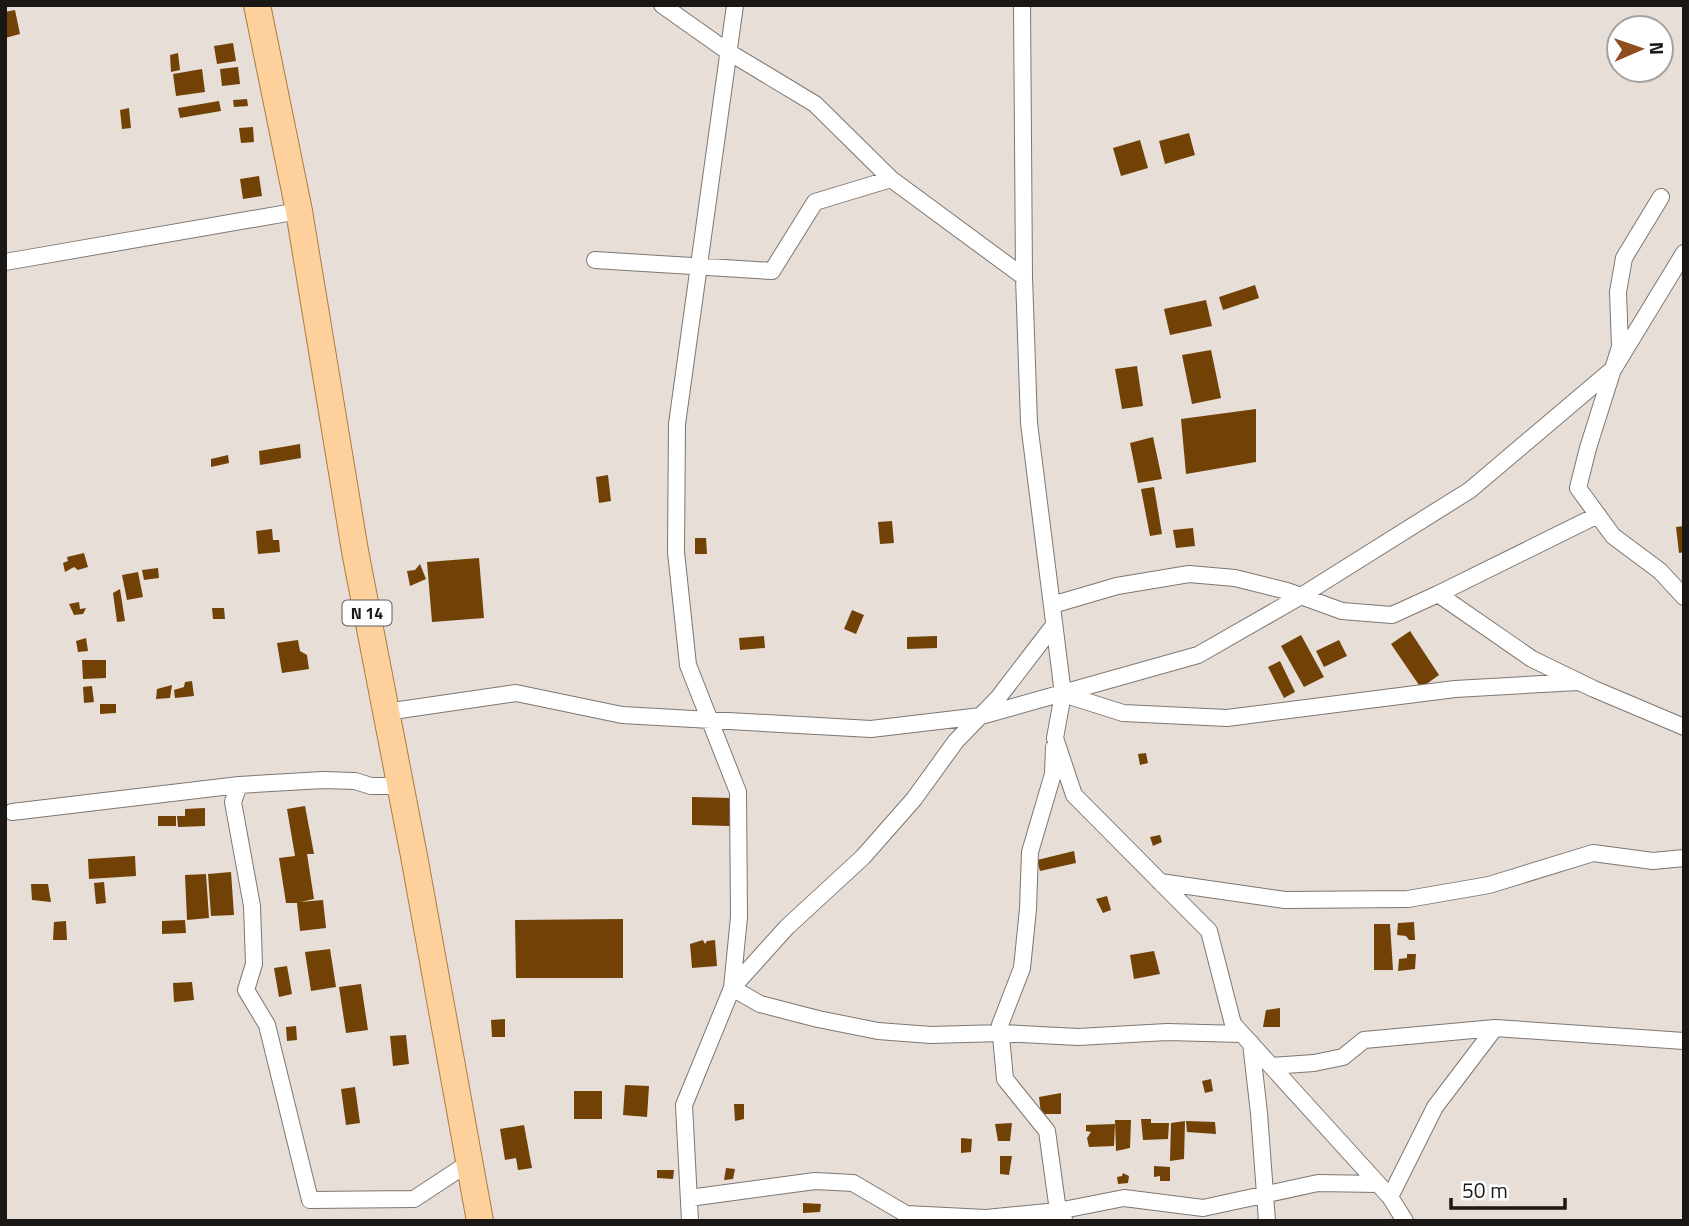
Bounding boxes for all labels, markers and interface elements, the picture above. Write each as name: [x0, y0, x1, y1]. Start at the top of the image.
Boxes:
north arrow: [1605, 14, 1675, 84]
text: N: [1643, 41, 1672, 55]
road number: N 14: [342, 600, 392, 626]
scale bar: [1451, 1166, 1565, 1210]
text: 50 m: [1462, 1174, 1508, 1206]

